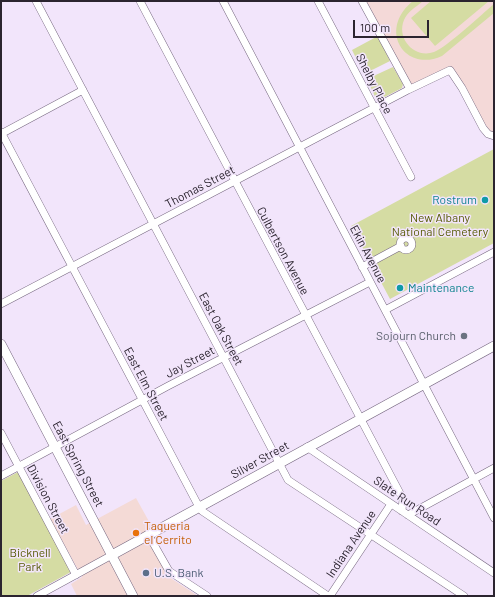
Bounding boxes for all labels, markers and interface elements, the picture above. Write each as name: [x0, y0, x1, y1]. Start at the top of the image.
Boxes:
scale bar: [355, 12, 431, 38]
text: 100 m: [360, 20, 390, 34]
street label: Shelby Place: [353, 52, 395, 116]
street label: Thomas Street: [163, 163, 237, 211]
place label: Rostrum: [432, 193, 477, 207]
marker: Rostrum: [480, 195, 490, 205]
street label: Culbertson Avenue: [254, 205, 312, 297]
park label: New Albany National Cemetery: [392, 211, 488, 239]
street label: Ekin Avenue: [347, 223, 389, 285]
place label: Maintenance: [408, 281, 474, 295]
marker: Maintenance: [395, 283, 405, 293]
street label: East Oak Street: [196, 290, 246, 368]
place label: Sojourn Church: [376, 329, 456, 343]
marker: Sojourn Church: [459, 331, 469, 341]
street label: Jay Street: [163, 343, 217, 381]
street label: East Elm Street: [121, 345, 171, 423]
street label: East Spring Street: [49, 419, 107, 509]
street label: Silver Street: [228, 438, 292, 482]
street label: Division Street: [24, 462, 72, 536]
street label: Slate Run Road: [371, 473, 443, 529]
street label: Indiana Avenue: [323, 507, 379, 581]
place label: Taqueria el Cerrito: [144, 519, 192, 547]
marker: Taqueria el Cerrito: [131, 528, 141, 538]
park label: Bicknell Park: [9, 546, 51, 574]
place label: U.S. Bank: [154, 566, 204, 580]
marker: U.S. Bank: [141, 568, 151, 578]

